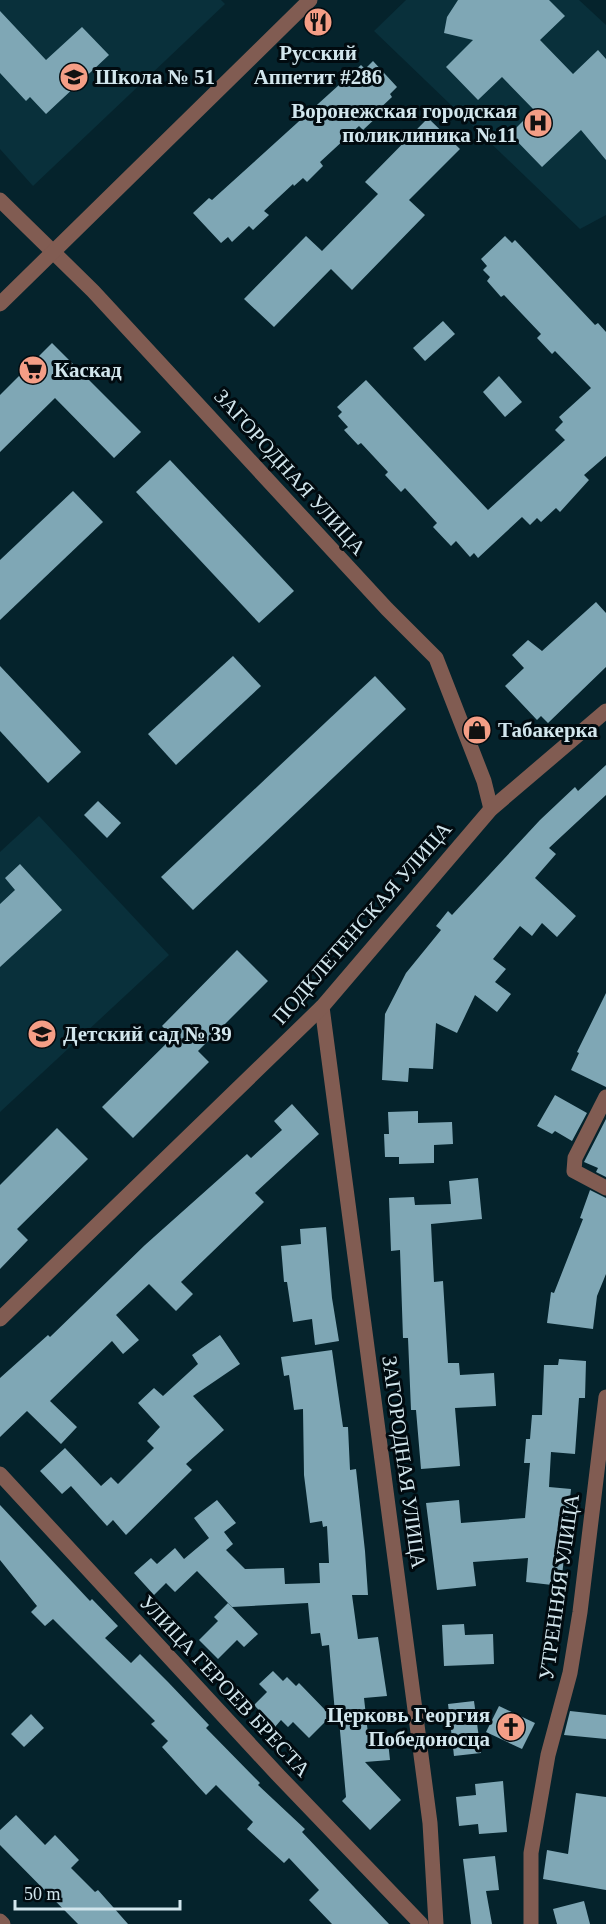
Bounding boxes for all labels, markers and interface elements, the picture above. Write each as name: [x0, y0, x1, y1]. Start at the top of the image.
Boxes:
restaurant icon: Русский Аппетит #286: [302, 6, 334, 38]
place label: Русский Аппетит #286: [254, 41, 382, 89]
school or university icon: Школа № 51: [58, 61, 90, 93]
place label: Школа № 51: [95, 65, 215, 89]
place label: Воронежская городская поликлиника №11: [291, 99, 517, 147]
hospital icon: Воронежская городская поликлиника №11: [522, 107, 554, 139]
supermarket icon: Каскад: [17, 354, 49, 386]
place label: Каскад: [54, 358, 122, 382]
street label: ЗАГОРОДНАЯ УЛИЦА: [209, 384, 371, 560]
shop icon: Табакерка: [461, 714, 493, 746]
place label: Табакерка: [498, 718, 598, 742]
street label: ПОДКЛЕТЕНСКАЯ УЛИЦА: [268, 816, 457, 1029]
school or university icon: Детский сад № 39: [26, 1018, 58, 1050]
place label: Детский сад № 39: [63, 1022, 232, 1046]
street label: ЗАГОРОДНАЯ УЛИЦА: [377, 1354, 431, 1571]
street label: УТРЕННЯЯ УЛИЦА: [534, 1491, 584, 1682]
street label: УЛИЦА ГЕРОЕВ БРЕСТА: [135, 1590, 316, 1782]
place label: Церковь Георгия Победоносца: [327, 1703, 490, 1751]
church icon: Церковь Георгия Победоносца: [495, 1711, 527, 1743]
scale bar: [15, 1873, 180, 1911]
text: 50 m: [24, 1884, 61, 1904]

